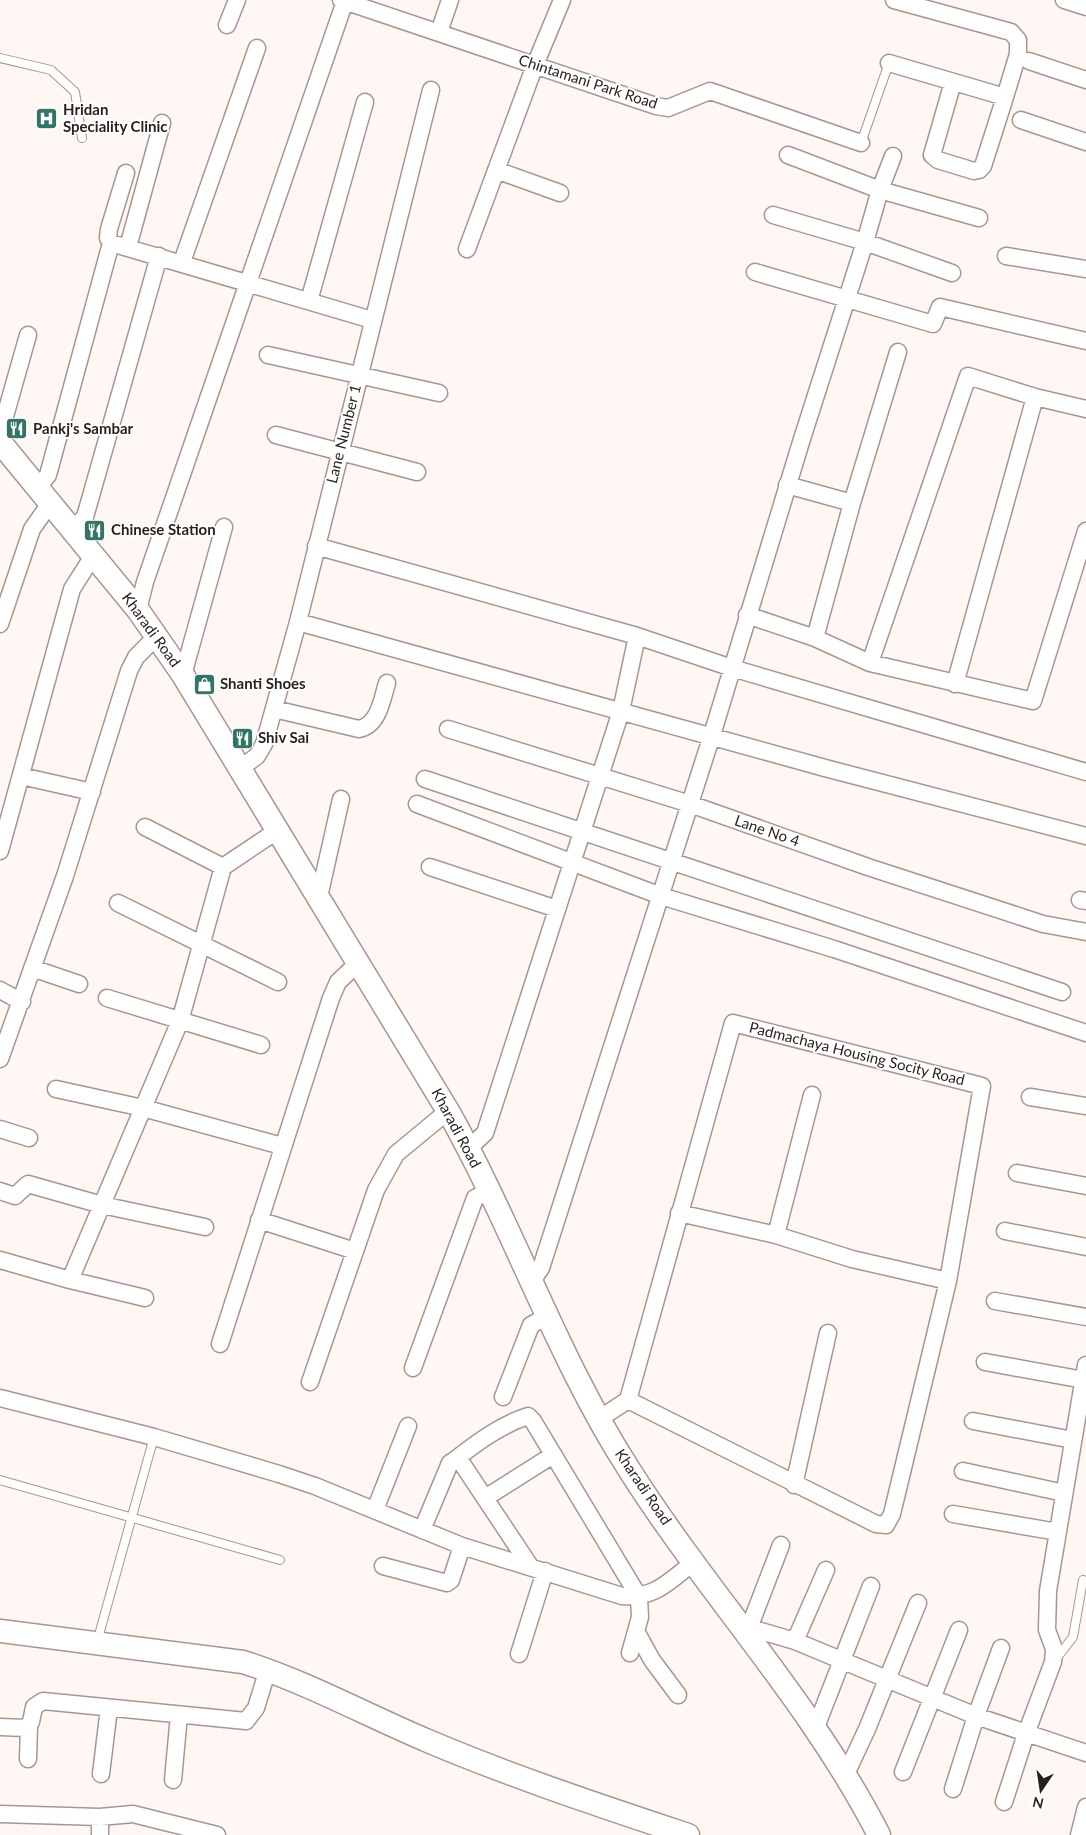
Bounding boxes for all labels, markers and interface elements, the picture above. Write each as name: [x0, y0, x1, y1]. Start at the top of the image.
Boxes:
street label: Chintamani Park Road: [517, 50, 660, 112]
place label: Hridan Speciality Clinic: [63, 100, 168, 135]
hospital icon: Hridan Speciality Clinic: [35, 107, 59, 131]
street label: Lane Number 1: [322, 382, 364, 485]
restaurant icon: Pankj's Sambar: [5, 417, 29, 441]
place label: Pankj's Sambar: [33, 419, 134, 437]
restaurant icon: Chinese Station: [83, 518, 107, 542]
place label: Chinese Station: [111, 520, 216, 538]
street label: Kharadi Road: [119, 589, 185, 670]
shop icon: Shanti Shoes: [192, 672, 216, 696]
place label: Shanti Shoes: [220, 674, 306, 692]
restaurant icon: Shiv Sai: [230, 726, 254, 750]
place label: Shiv Sai: [258, 728, 309, 746]
street label: Lane No 4: [732, 811, 802, 850]
street label: Padmachaya Housing Socity Road: [748, 1018, 967, 1089]
street label: Kharadi Road: [428, 1085, 485, 1170]
street label: Kharadi Road: [612, 1445, 676, 1528]
north arrow: [1016, 1765, 1066, 1815]
text: N: [1031, 1794, 1045, 1813]

